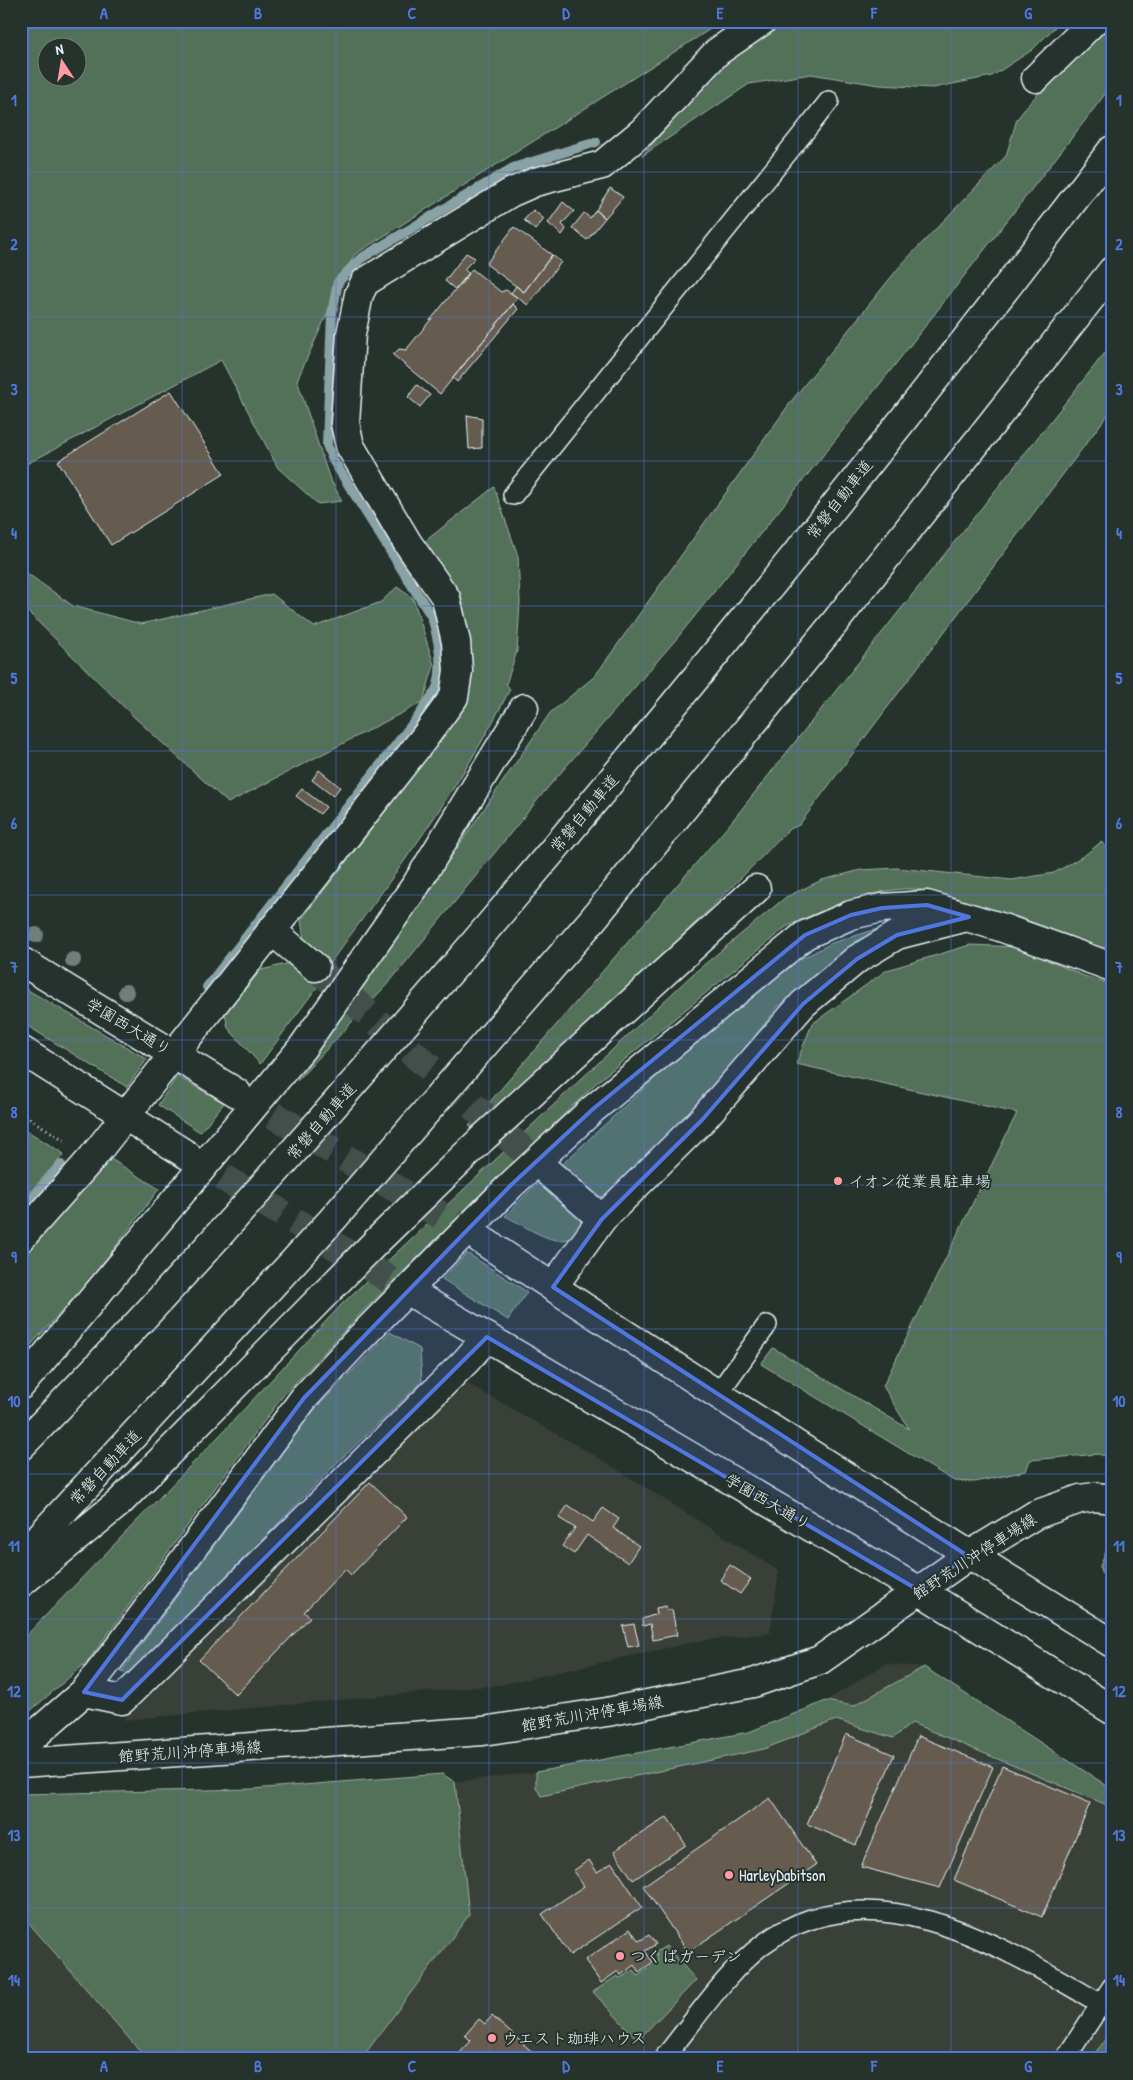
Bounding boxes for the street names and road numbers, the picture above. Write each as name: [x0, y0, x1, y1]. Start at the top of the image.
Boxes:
street label: 常磐自動車道: [801, 454, 877, 544]
street label: 常磐自動車道: [545, 769, 623, 857]
street label: 学園西大通り: [82, 992, 176, 1060]
street label: 常磐自動車道: [281, 1078, 361, 1164]
street label: 常磐自動車道: [64, 1424, 146, 1510]
street label: 学園西大通り: [721, 1467, 815, 1535]
street label: 館野荒川沖停車場線: [908, 1508, 1040, 1604]
street label: 館野荒川沖停車場線: [519, 1690, 665, 1736]
street label: 館野荒川沖停車場線: [117, 1735, 263, 1767]

